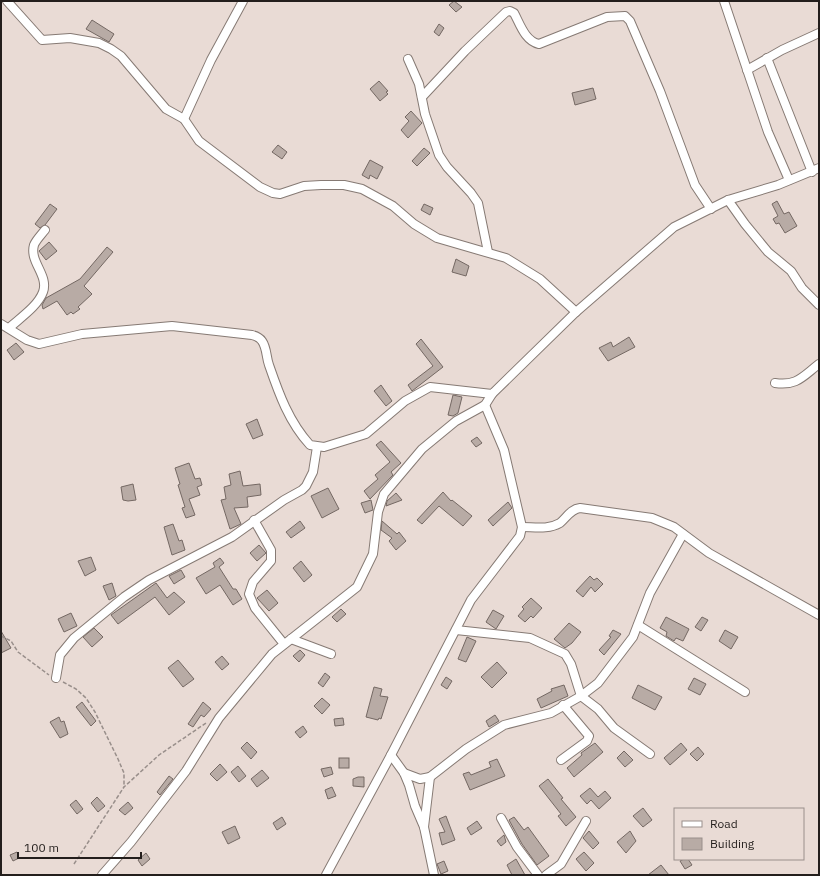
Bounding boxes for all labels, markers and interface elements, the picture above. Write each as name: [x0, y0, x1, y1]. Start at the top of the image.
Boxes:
legend: [674, 808, 804, 860]
text: Road: [710, 816, 738, 831]
scale bar: [18, 834, 141, 860]
text: Building: [710, 836, 755, 851]
text: 100 m: [24, 840, 59, 855]

